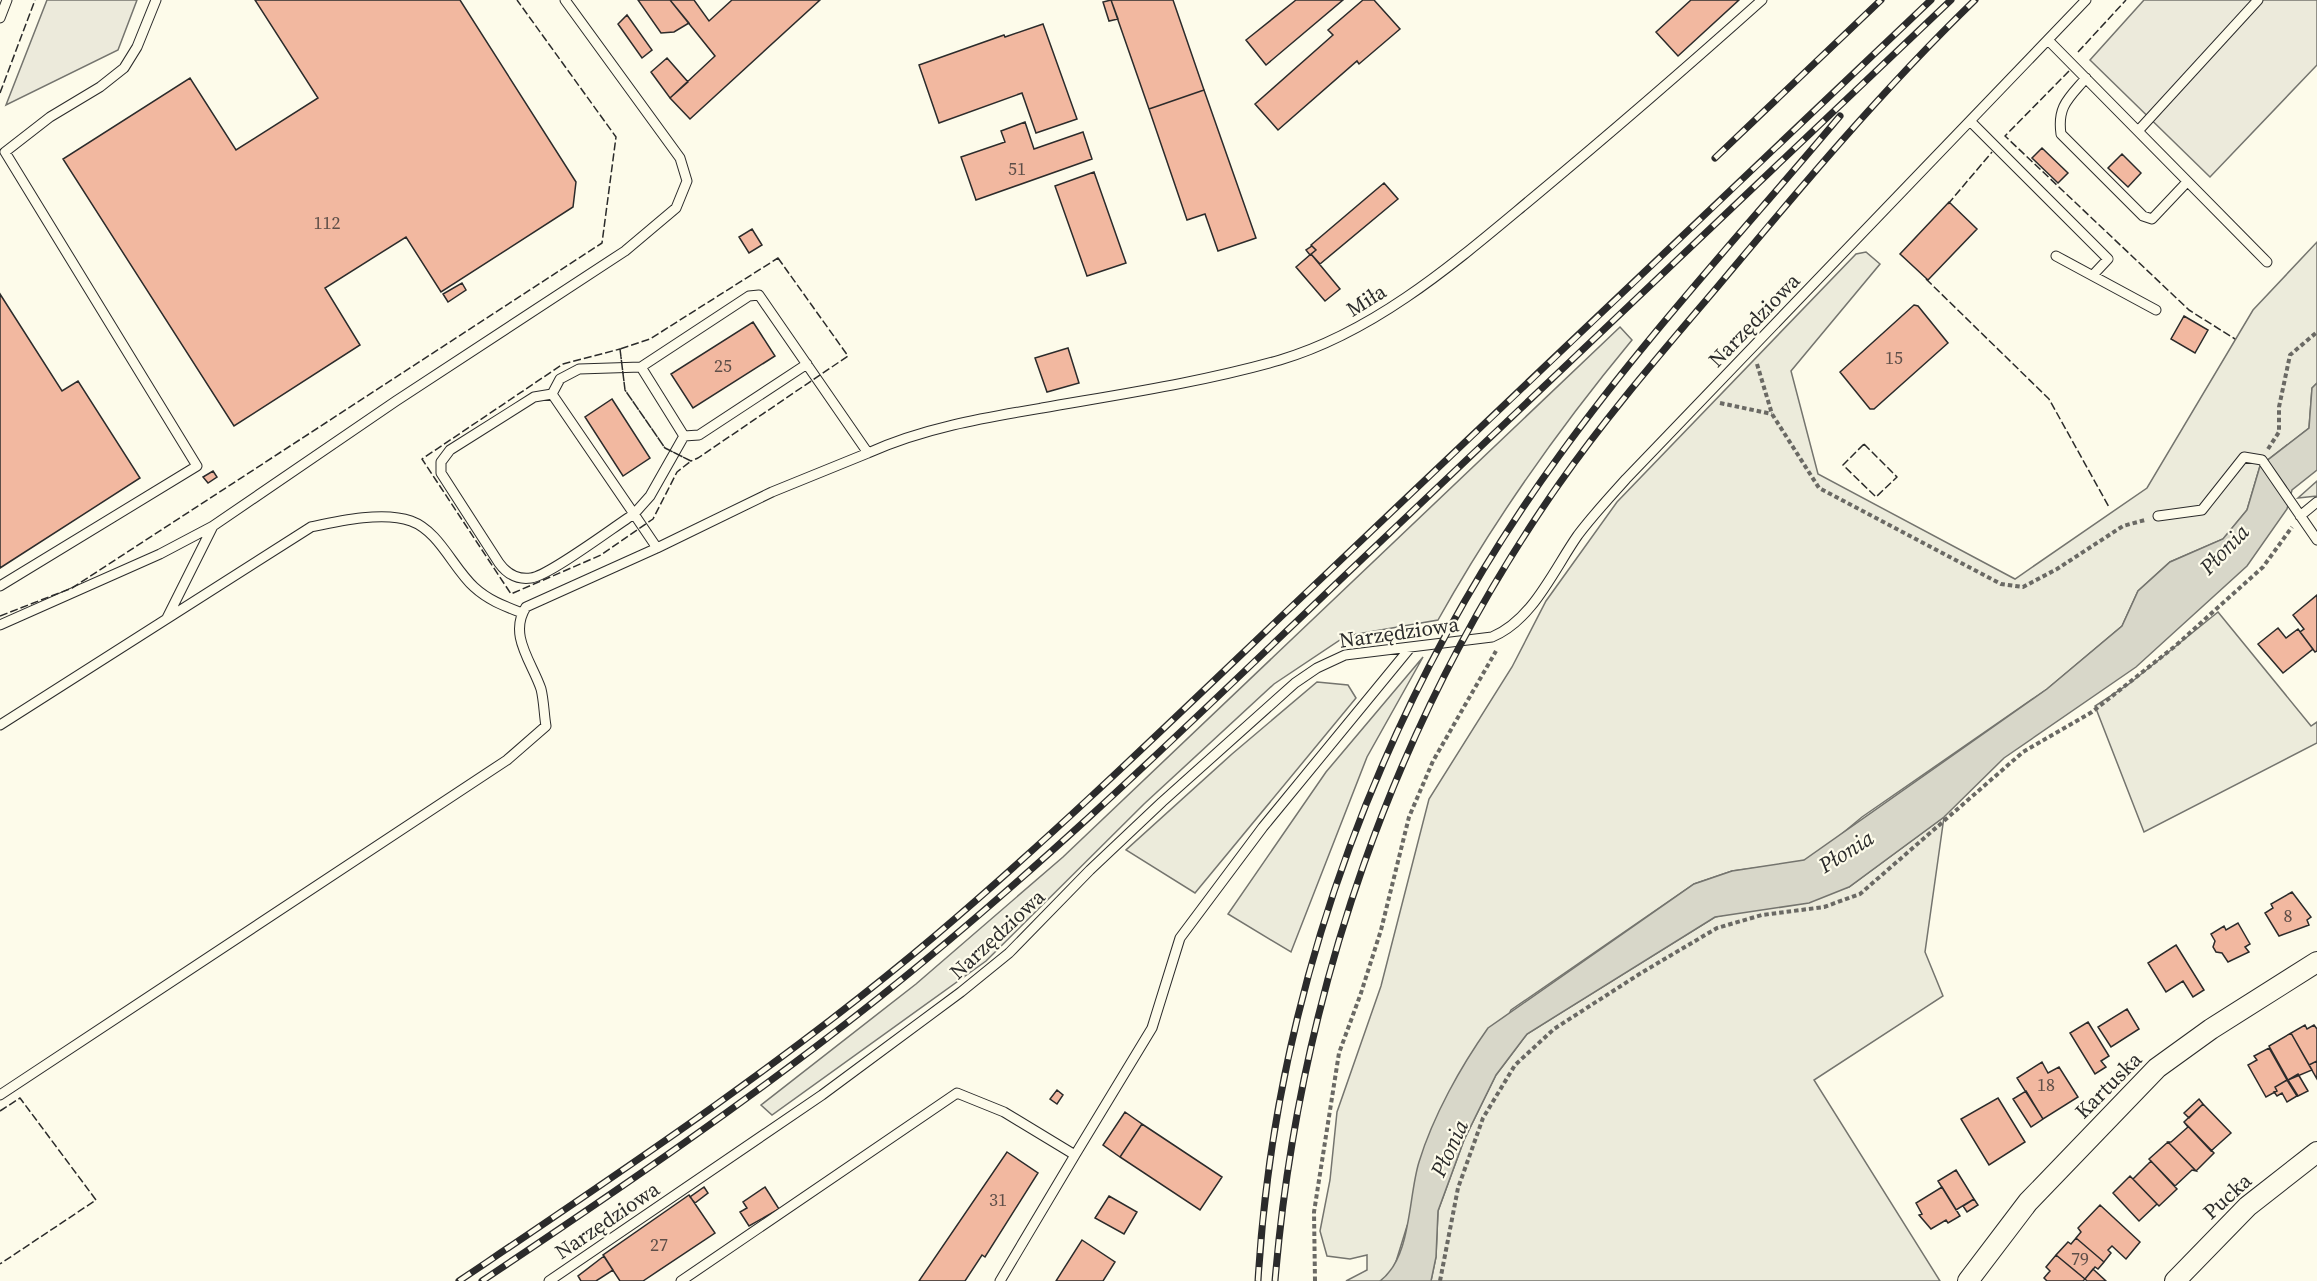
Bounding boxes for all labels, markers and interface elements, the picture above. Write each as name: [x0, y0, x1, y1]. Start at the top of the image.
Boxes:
house number: 51: [1008, 156, 1026, 181]
house number: 112: [314, 210, 341, 235]
street label: Narzędziowa: [1702, 266, 1807, 373]
street label: Miła: [1341, 276, 1392, 323]
house number: 15: [1885, 345, 1903, 370]
house number: 25: [714, 353, 732, 378]
water label: Płonia: [2192, 517, 2256, 582]
street label: Narzędziowa: [1337, 609, 1461, 655]
water label: Płonia: [1812, 822, 1880, 880]
street label: Narzędziowa: [943, 882, 1051, 986]
house number: 8: [2284, 903, 2293, 928]
street label: Kartuska: [2068, 1045, 2148, 1125]
house number: 18: [2037, 1072, 2055, 1097]
water label: Płonia: [1422, 1114, 1475, 1182]
street label: Pucka: [2196, 1166, 2258, 1226]
street label: Narzędziowa: [549, 1174, 665, 1266]
house number: 31: [989, 1187, 1007, 1212]
house number: 27: [650, 1232, 668, 1257]
house number: 79: [2071, 1246, 2089, 1271]

